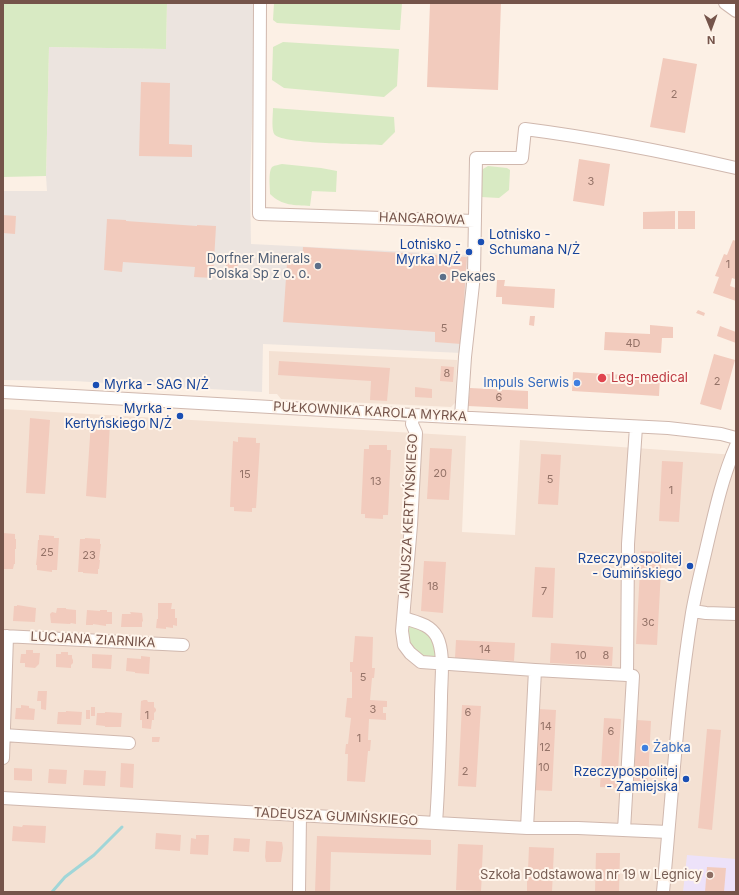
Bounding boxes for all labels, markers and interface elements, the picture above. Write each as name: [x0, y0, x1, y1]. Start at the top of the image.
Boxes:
north arrow: [691, 8, 731, 48]
text: N: [707, 33, 716, 47]
house number: 2: [671, 88, 677, 102]
house number: 3: [588, 175, 594, 189]
street label: HANGAROWA: [379, 210, 465, 228]
place label: Lotnisko - Schumana N/Ż: [489, 227, 580, 258]
place label: Lotnisko - Myrka N/Ż: [396, 237, 461, 268]
marker: Lotnisko - Schumana N/Ż: [476, 237, 486, 247]
marker: Lotnisko - Myrka N/Ż: [464, 247, 474, 257]
place label: Dorfner Minerals Polska Sp z o. o.: [207, 251, 310, 282]
house number: 1: [726, 258, 730, 272]
marker: Dorfner Minerals Polska Sp z o. o.: [313, 261, 323, 271]
place label: Pekaes: [451, 269, 496, 285]
marker: Pekaes: [438, 272, 448, 282]
house number: 5: [441, 322, 447, 336]
house number: 4D: [625, 337, 641, 351]
house number: 8: [444, 367, 450, 381]
place label: Leg-medical: [611, 370, 688, 386]
marker: Leg-medical: [596, 372, 608, 384]
place label: Impuls Serwis: [483, 375, 569, 391]
house number: 2: [714, 375, 720, 389]
place label: Myrka - SAG N/Ż: [104, 377, 209, 393]
marker: Impuls Serwis: [572, 378, 582, 388]
marker: Myrka - SAG N/Ż: [91, 380, 101, 390]
house number: 6: [496, 391, 502, 405]
street label: PUŁKOWNIKA KAROLA MYRKA: [273, 399, 467, 425]
place label: Myrka - Kertyńskiego N/Ż: [65, 401, 172, 432]
marker: Myrka - Kertyńskiego N/Ż: [175, 411, 185, 421]
street label: JANUSZA KERTYŃSKIEGO: [397, 433, 421, 599]
house number: 20: [433, 467, 447, 481]
house number: 15: [239, 468, 251, 482]
house number: 5: [547, 473, 553, 487]
house number: 13: [370, 475, 382, 489]
house number: 1: [669, 484, 673, 498]
house number: 25: [40, 546, 54, 560]
house number: 23: [82, 549, 96, 563]
place label: Rzeczypospolitej - Gumińskiego: [578, 551, 682, 582]
marker: Rzeczypospolitej - Gumińskiego: [685, 561, 695, 571]
house number: 18: [427, 580, 439, 594]
house number: 7: [541, 585, 547, 599]
house number: 3c: [641, 616, 655, 630]
street label: LUCJANA ZIARNIKA: [30, 629, 156, 651]
house number: 14: [479, 643, 491, 657]
house number: 10: [575, 649, 587, 663]
house number: 8: [603, 649, 609, 663]
house number: 5: [360, 671, 366, 685]
house number: 3: [370, 703, 376, 717]
house number: 6: [465, 706, 471, 720]
house number: 1: [145, 709, 149, 723]
house number: 14: [540, 720, 552, 734]
house number: 6: [608, 725, 614, 739]
house number: 1: [357, 732, 361, 746]
place label: Żabka: [653, 740, 691, 756]
house number: 12: [539, 741, 551, 755]
marker: Żabka: [640, 743, 650, 753]
house number: 10: [538, 761, 550, 775]
place label: Rzeczypospolitej - Zamiejska: [574, 764, 678, 795]
house number: 2: [462, 765, 468, 779]
marker: Rzeczypospolitej - Zamiejska: [681, 774, 691, 784]
street label: TADEUSZA GUMIŃSKIEGO: [253, 805, 419, 829]
place label: Szkoła Podstawowa nr 19 w Legnicy: [480, 867, 702, 883]
marker: Szkoła Podstawowa nr 19 w Legnicy: [705, 870, 715, 880]

